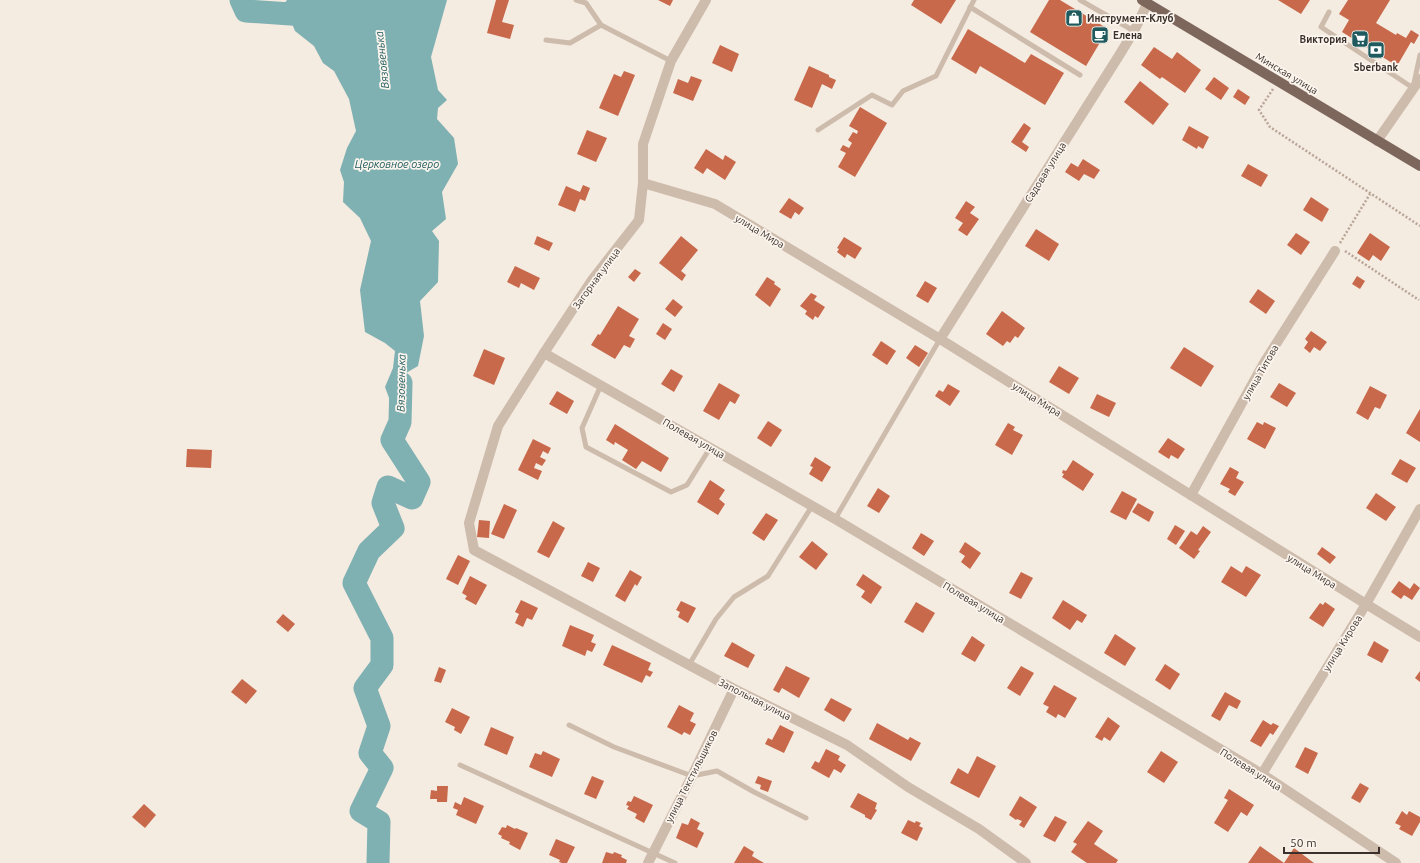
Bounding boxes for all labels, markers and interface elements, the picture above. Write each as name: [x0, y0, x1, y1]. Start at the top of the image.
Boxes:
shop icon: Инструмент-Клуб: [1064, 8, 1084, 28]
place label: Инструмент-Клуб: [1087, 13, 1173, 24]
cafe icon: Елена: [1090, 25, 1110, 45]
supermarket icon: Виктория: [1350, 29, 1370, 49]
place label: Елена: [1113, 30, 1142, 41]
water label: Вязовенька: [373, 31, 391, 89]
place label: Виктория: [1300, 34, 1347, 45]
bank icon: Sberbank: [1366, 40, 1386, 60]
street label: Минская улица: [1254, 51, 1320, 96]
place label: Sberbank: [1354, 62, 1399, 73]
street label: Садовая улица: [1023, 140, 1068, 204]
water label: Церковное озеро: [355, 158, 439, 170]
street label: улица Мира: [733, 212, 786, 250]
street label: Загорная улица: [571, 246, 622, 311]
street label: улица Титова: [1240, 343, 1281, 402]
water label: Вязовенька: [394, 354, 408, 412]
street label: улица Мира: [1010, 380, 1063, 419]
street label: Полевая улица: [661, 416, 727, 461]
street label: улица Мира: [1285, 552, 1338, 591]
street label: Полевая улица: [941, 580, 1007, 625]
street label: улица Кирова: [1321, 613, 1364, 673]
street label: Запольная улица: [717, 677, 793, 722]
street label: улица Текстильщиков: [663, 728, 719, 824]
street label: Полевая улица: [1218, 746, 1283, 793]
scale bar: [1284, 829, 1379, 855]
text: 50 m: [1290, 836, 1317, 849]

